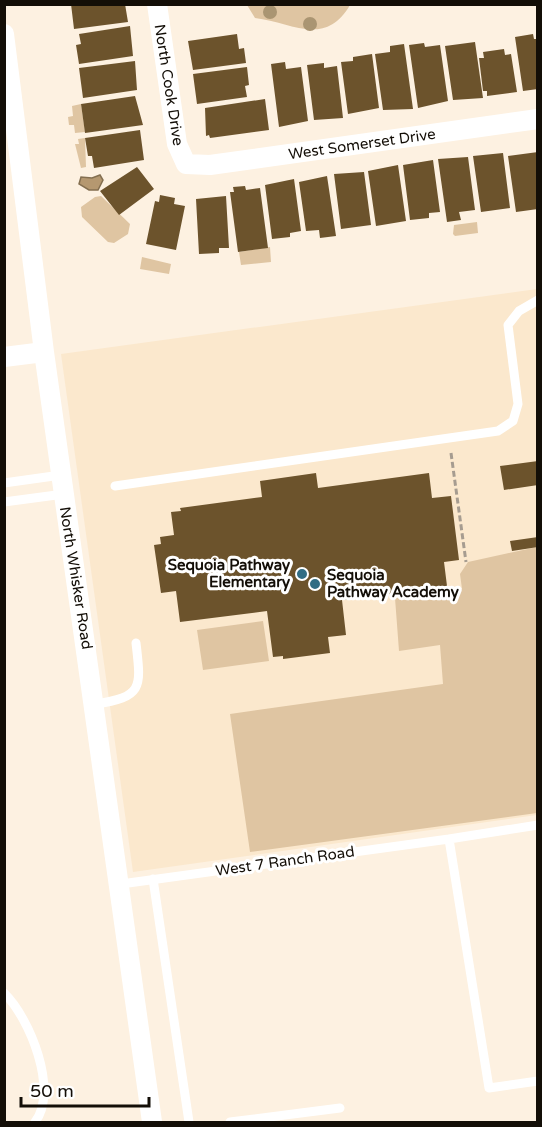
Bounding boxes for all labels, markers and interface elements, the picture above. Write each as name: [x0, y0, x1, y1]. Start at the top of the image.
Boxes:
street label: North Cook Drive: [150, 23, 188, 147]
street label: West Somerset Drive: [287, 125, 437, 163]
street label: North Whisker Road: [56, 505, 96, 651]
place label: Sequoia Pathway Elementary: [168, 556, 290, 592]
place label: Sequoia Pathway Academy: [327, 566, 459, 602]
marker: Sequoia Pathway Elementary: [295, 567, 309, 581]
marker: Sequoia Pathway Academy: [308, 577, 322, 591]
street label: West 7 Ranch Road: [214, 842, 356, 880]
scale bar: [21, 1070, 148, 1108]
text: 50 m: [30, 1080, 74, 1102]

